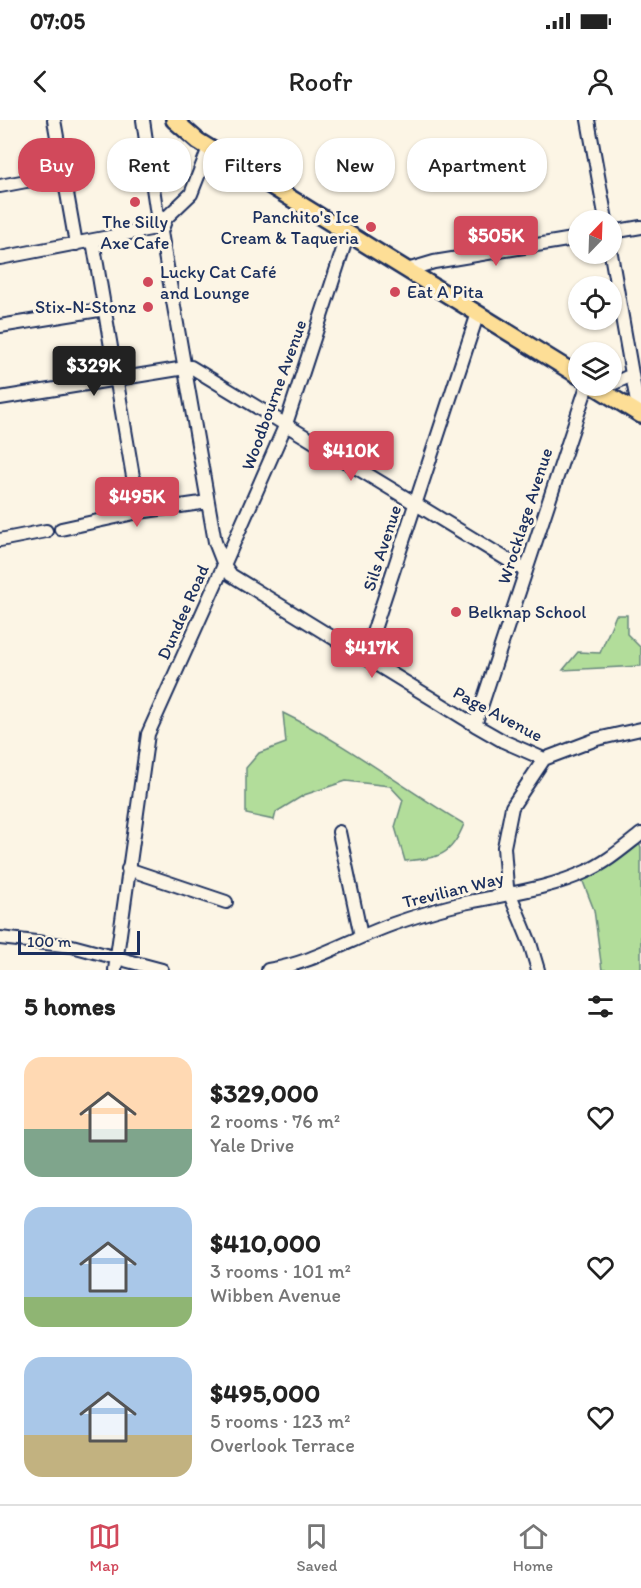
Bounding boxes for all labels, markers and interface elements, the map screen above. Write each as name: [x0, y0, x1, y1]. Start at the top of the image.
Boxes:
text: 07:05: [30, 8, 85, 35]
icon: back: [24, 65, 57, 98]
text: Roofr: [288, 65, 353, 98]
icon: person: [584, 65, 617, 98]
chip: Buy: [18, 138, 95, 192]
chip: Rent: [107, 138, 191, 192]
chip: Filters: [203, 138, 303, 192]
chip: New: [315, 138, 395, 192]
chip: Apartment: [407, 138, 547, 192]
marker: The Silly Axe Cafe: [128, 195, 142, 209]
place label: Panchito's Ice Cream & Taqueria: [221, 206, 360, 249]
north arrow: [568, 210, 622, 264]
map controls: [568, 210, 622, 396]
place label: The Silly Axe Cafe: [101, 211, 169, 254]
pin: $505K: [454, 216, 538, 267]
marker: Panchito's Ice Cream & Taqueria: [364, 220, 378, 234]
text: $505K: [468, 223, 524, 247]
place label: Lucky Cat Café and Lounge: [160, 261, 277, 304]
marker: Lucky Cat Café and Lounge: [141, 275, 155, 289]
button: locate: [568, 276, 622, 330]
place label: Eat A Pita: [407, 281, 484, 303]
marker: Eat A Pita: [388, 285, 402, 299]
place label: Stix-N-Stonz: [35, 296, 136, 318]
marker: Stix-N-Stonz: [141, 300, 155, 314]
street label: Woodbourne Avenue: [237, 317, 311, 473]
button: layers: [568, 342, 622, 396]
pin: $329K: [52, 346, 136, 397]
text: $329K: [67, 353, 121, 377]
pin: $410K: [309, 431, 393, 482]
text: $410K: [323, 438, 379, 462]
street label: Wrocklage Avenue: [493, 445, 557, 587]
pin: $495K: [95, 477, 179, 528]
text: $495K: [109, 484, 165, 508]
street label: Sils Avenue: [358, 502, 406, 594]
street label: Dundee Road: [152, 561, 214, 663]
place label: Belknap School: [468, 601, 586, 623]
marker: Belknap School: [449, 605, 463, 619]
pin: $417K: [330, 628, 414, 679]
text: $417K: [345, 635, 399, 659]
street label: Page Avenue: [450, 681, 546, 747]
street label: Trevilian Way: [400, 867, 506, 913]
scale bar: [18, 928, 140, 956]
text: 100 m: [27, 932, 71, 951]
text: 5 homes: [24, 990, 116, 1022]
icon: filters: [584, 990, 617, 1023]
text: $329,000: [210, 1077, 319, 1109]
icon: home: [72, 1081, 144, 1153]
icon: heart: [584, 1101, 617, 1134]
text: 2 rooms · 76 m²: [210, 1109, 340, 1133]
text: Yale Drive: [210, 1133, 294, 1157]
text: $410,000: [210, 1227, 321, 1259]
icon: home: [72, 1231, 144, 1303]
icon: heart: [584, 1251, 617, 1284]
text: 3 rooms · 101 m²: [210, 1259, 351, 1283]
text: Wibben Avenue: [210, 1283, 341, 1307]
text: $495,000: [210, 1377, 320, 1409]
icon: home: [72, 1381, 144, 1453]
icon: heart: [584, 1401, 617, 1434]
text: 5 rooms · 123 m²: [210, 1409, 351, 1433]
text: Overlook Terrace: [210, 1433, 355, 1457]
tab: Map: [88, 1520, 121, 1575]
tab: Saved: [296, 1520, 337, 1575]
tab: Home: [513, 1520, 553, 1575]

